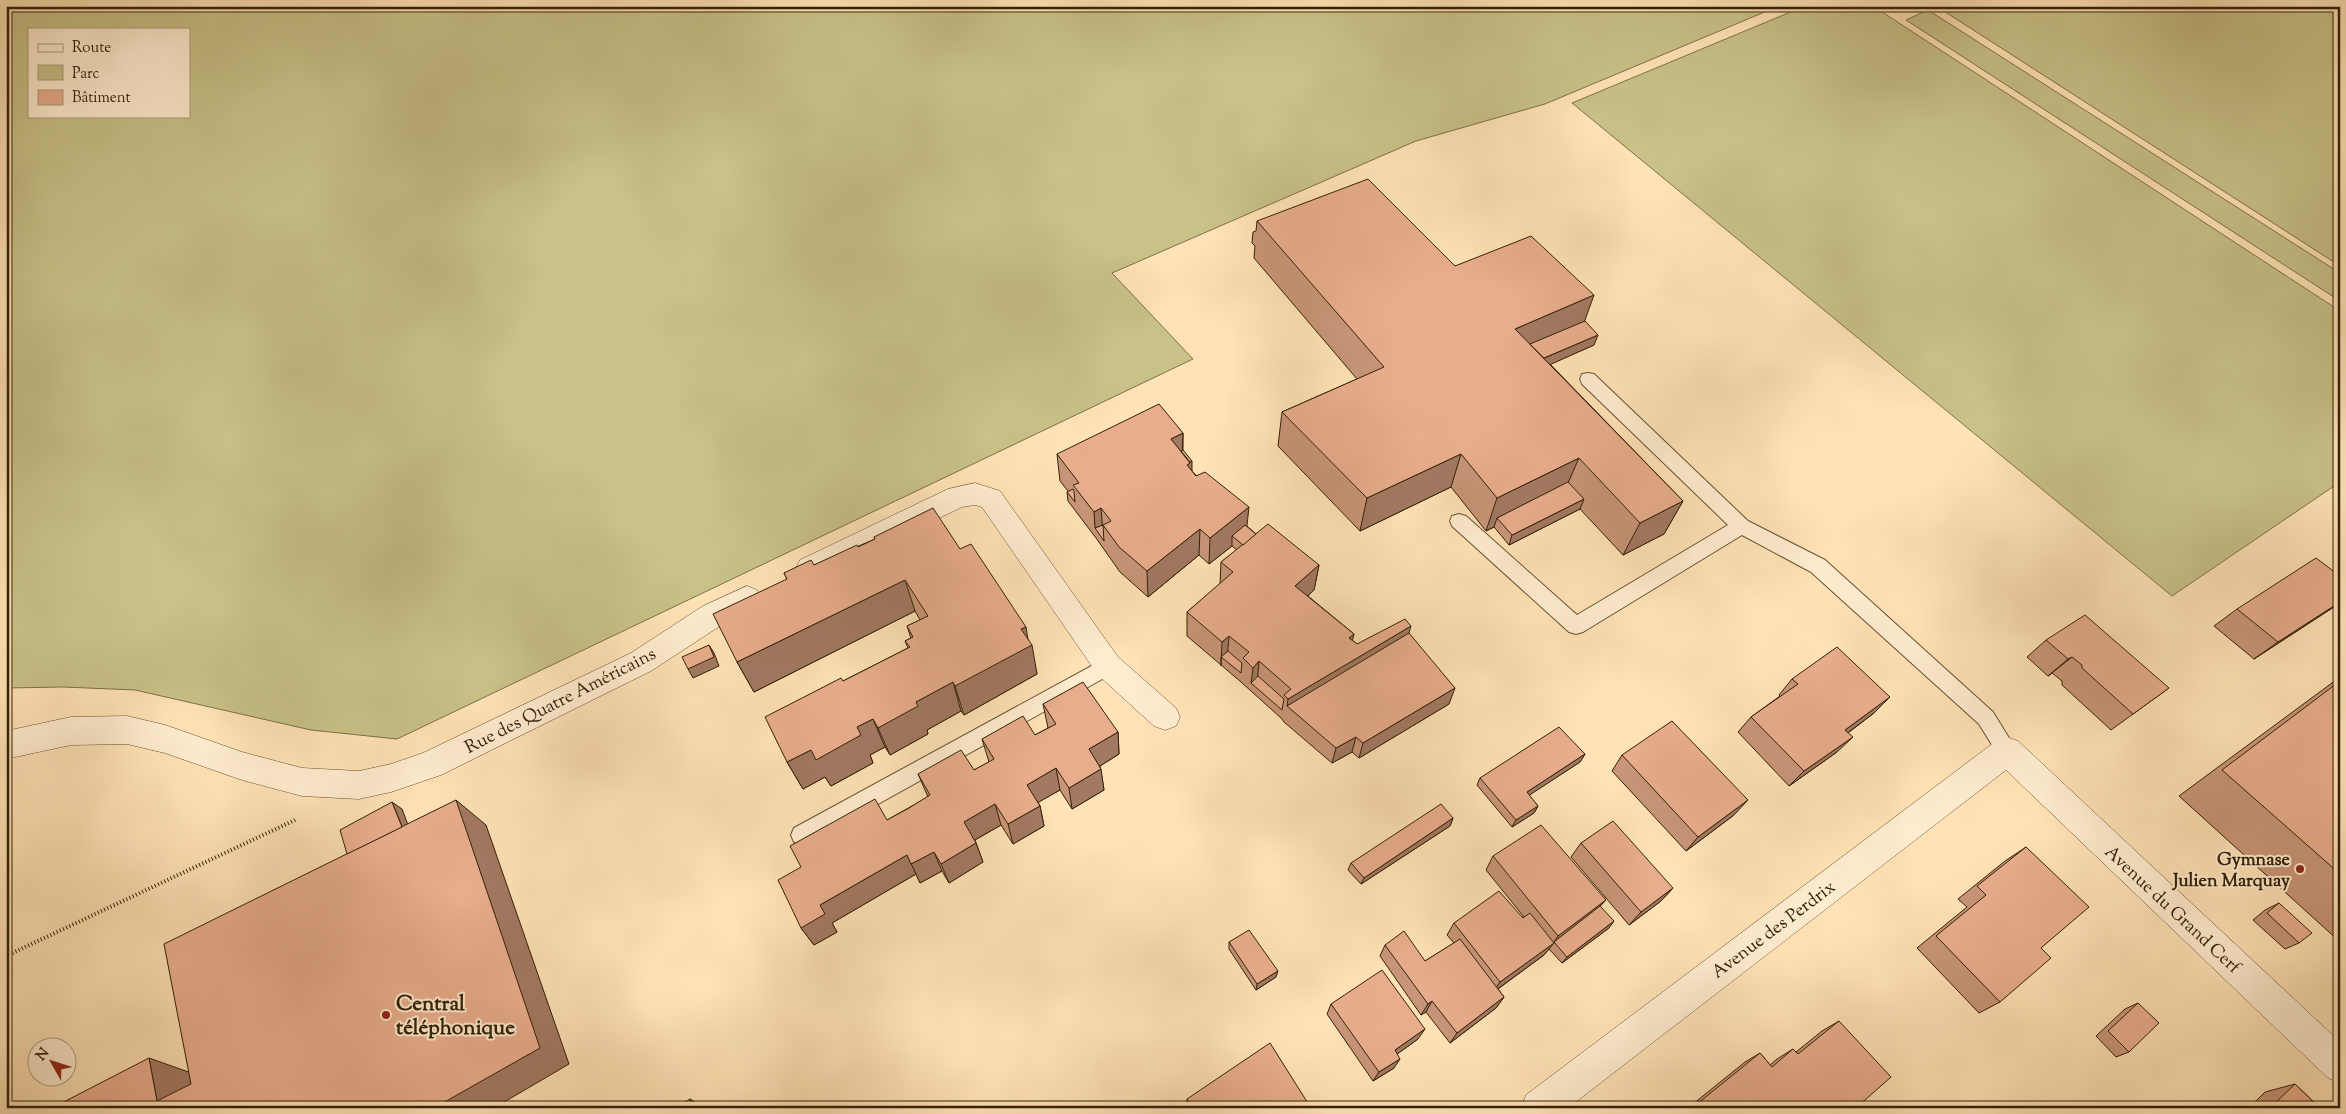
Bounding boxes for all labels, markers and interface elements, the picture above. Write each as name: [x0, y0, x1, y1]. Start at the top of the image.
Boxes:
legend: [28, 28, 190, 118]
text: Route: [72, 38, 111, 59]
text: Parc: [72, 64, 100, 85]
text: Bâtiment: [72, 88, 131, 109]
street label: Rue des Quatre Américains: [461, 642, 661, 761]
street label: Avenue du Grand Cerf: [2098, 840, 2246, 981]
place label: Gymnase Julien Marquay: [2171, 848, 2291, 895]
marker: Gymnase Julien Marquay: [2294, 863, 2306, 875]
street label: Avenue des Perdrix: [1707, 875, 1842, 986]
place label: Central téléphonique: [396, 990, 515, 1044]
marker: Central téléphonique: [380, 1009, 392, 1021]
north arrow: [28, 1036, 78, 1086]
text: N: [32, 1044, 55, 1066]

